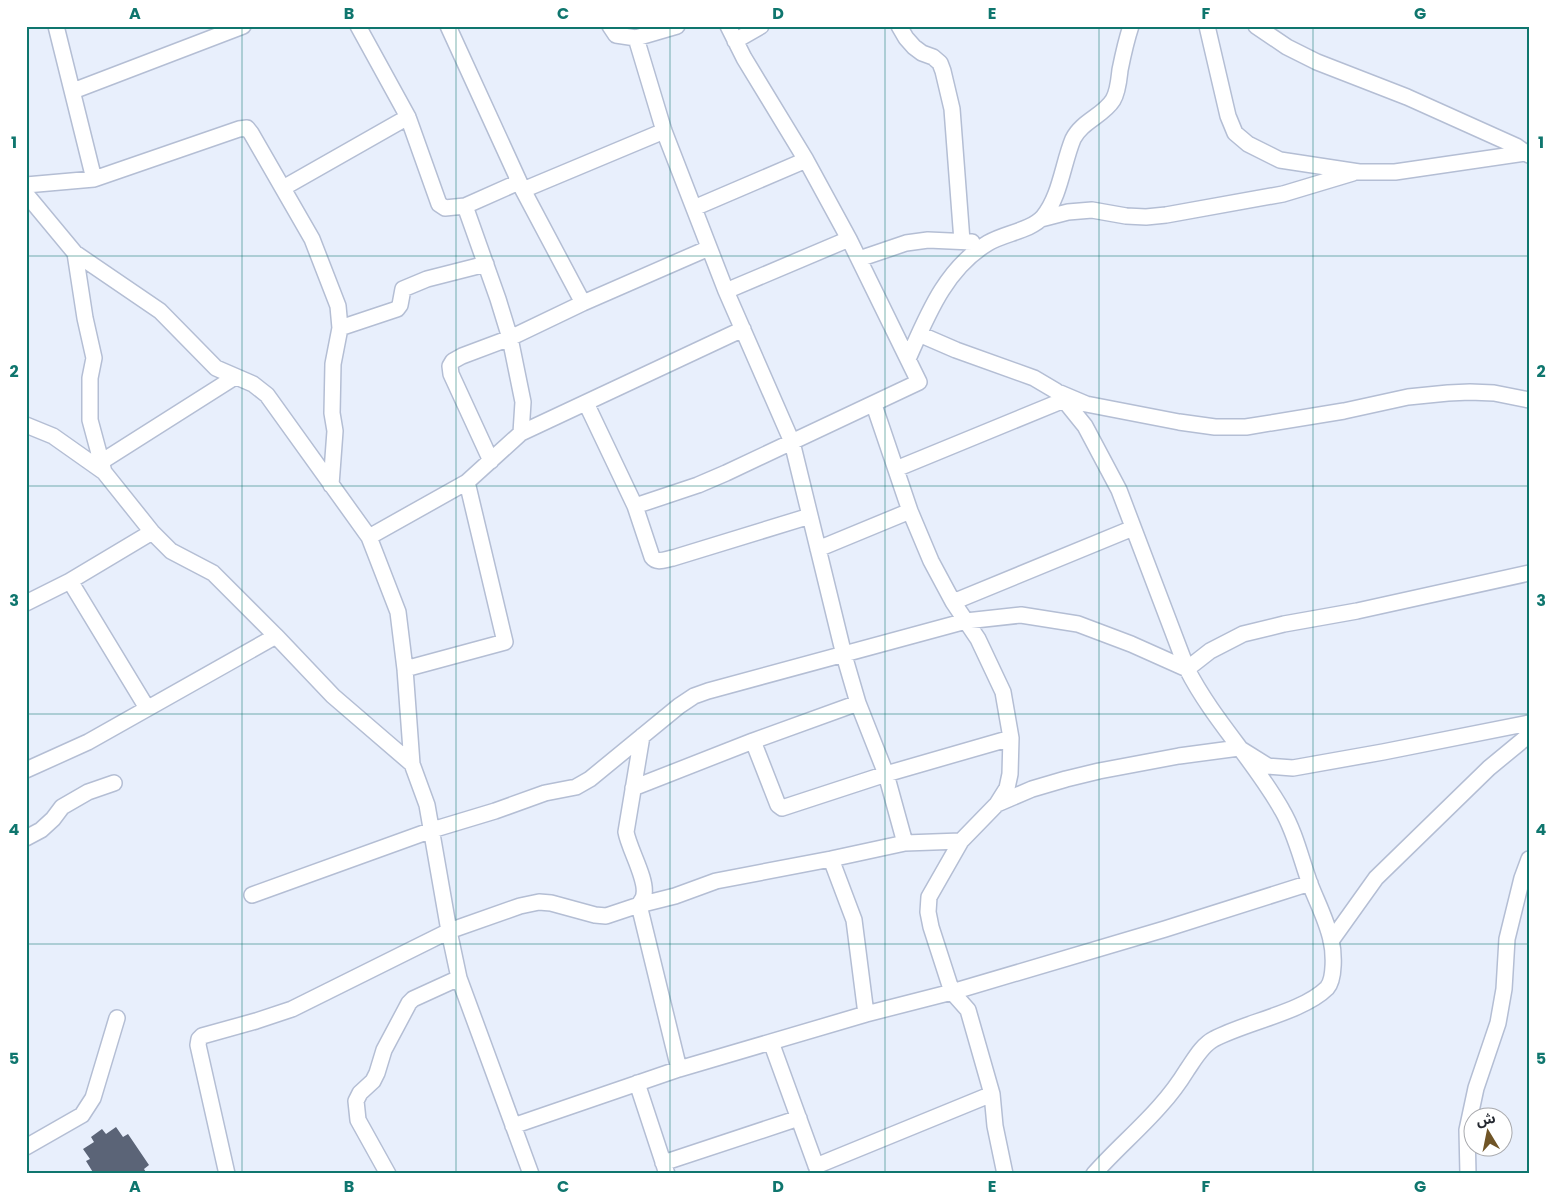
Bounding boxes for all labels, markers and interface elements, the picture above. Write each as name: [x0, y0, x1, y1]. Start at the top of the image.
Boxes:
text: A: [129, 2, 141, 25]
text: B: [344, 2, 354, 25]
text: C: [557, 2, 569, 25]
text: D: [772, 2, 784, 25]
text: E: [988, 2, 996, 25]
text: F: [1202, 2, 1211, 25]
text: G: [1414, 2, 1426, 25]
text: 1: [11, 131, 17, 154]
text: 1: [1538, 131, 1544, 154]
text: 2: [9, 360, 19, 383]
text: 2: [1536, 360, 1546, 383]
text: 3: [9, 589, 19, 612]
text: 3: [1536, 589, 1546, 612]
text: 4: [9, 818, 20, 841]
text: 4: [1536, 818, 1547, 841]
text: 5: [9, 1047, 19, 1070]
text: 5: [1536, 1047, 1546, 1070]
north arrow: [1462, 1108, 1512, 1158]
text: ش: [1475, 1108, 1497, 1131]
text: A: [129, 1175, 141, 1198]
text: B: [344, 1175, 354, 1198]
text: C: [557, 1175, 569, 1198]
text: D: [772, 1175, 784, 1198]
text: E: [988, 1175, 996, 1198]
text: F: [1202, 1175, 1211, 1198]
text: G: [1414, 1175, 1426, 1198]

